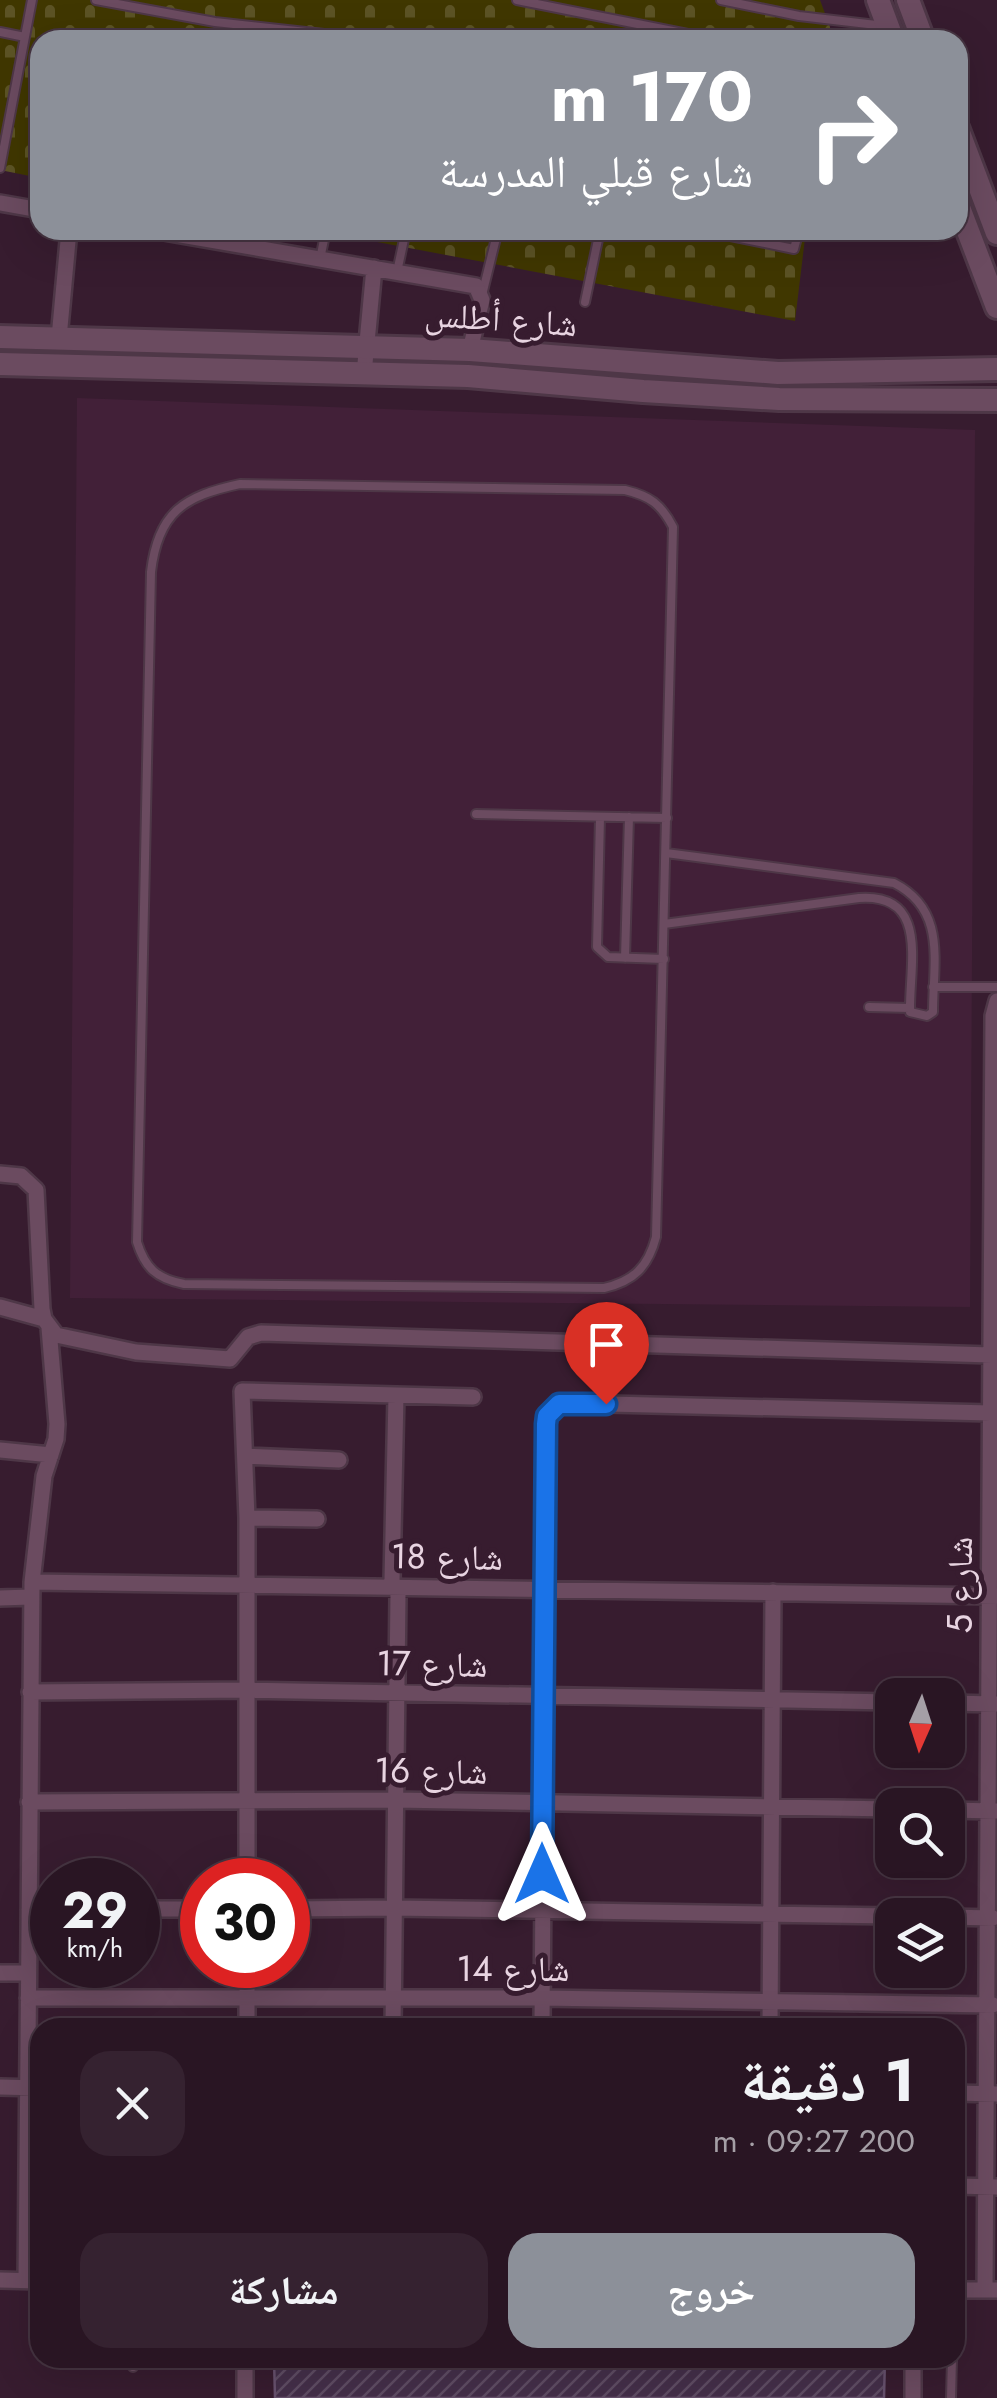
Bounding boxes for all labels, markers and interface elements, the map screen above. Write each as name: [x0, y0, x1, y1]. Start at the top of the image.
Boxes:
text: 170 m: [550, 46, 753, 147]
icon: right: [788, 70, 918, 200]
text: شارع قبلي المدرسة: [439, 139, 753, 204]
street label: شارع أطلس: [423, 289, 579, 349]
pin: [564, 1302, 649, 1405]
icon: arrive: [579, 1317, 634, 1372]
street label: شارع 18: [391, 1531, 503, 1583]
street label: شارع 5: [935, 1537, 985, 1633]
street label: شارع 17: [376, 1638, 488, 1690]
north arrow: [875, 1678, 965, 1768]
map controls: [875, 1678, 965, 1988]
street label: شارع 16: [374, 1745, 488, 1797]
button: search: [875, 1788, 965, 1878]
position arrow: [490, 1822, 594, 1926]
speed limit sign: 30: [180, 1858, 310, 1988]
text: 29: [62, 1874, 128, 1947]
button: layers: [875, 1898, 965, 1988]
text: km/h: [67, 1930, 123, 1966]
street label: شارع 14: [456, 1944, 570, 1994]
text: 1 دقيقة: [740, 2037, 915, 2124]
button: close: [80, 2051, 185, 2156]
text: 200 m · 09:27: [713, 2118, 915, 2164]
button: مشاركة: [80, 2233, 488, 2348]
button: خروج: [508, 2233, 915, 2348]

